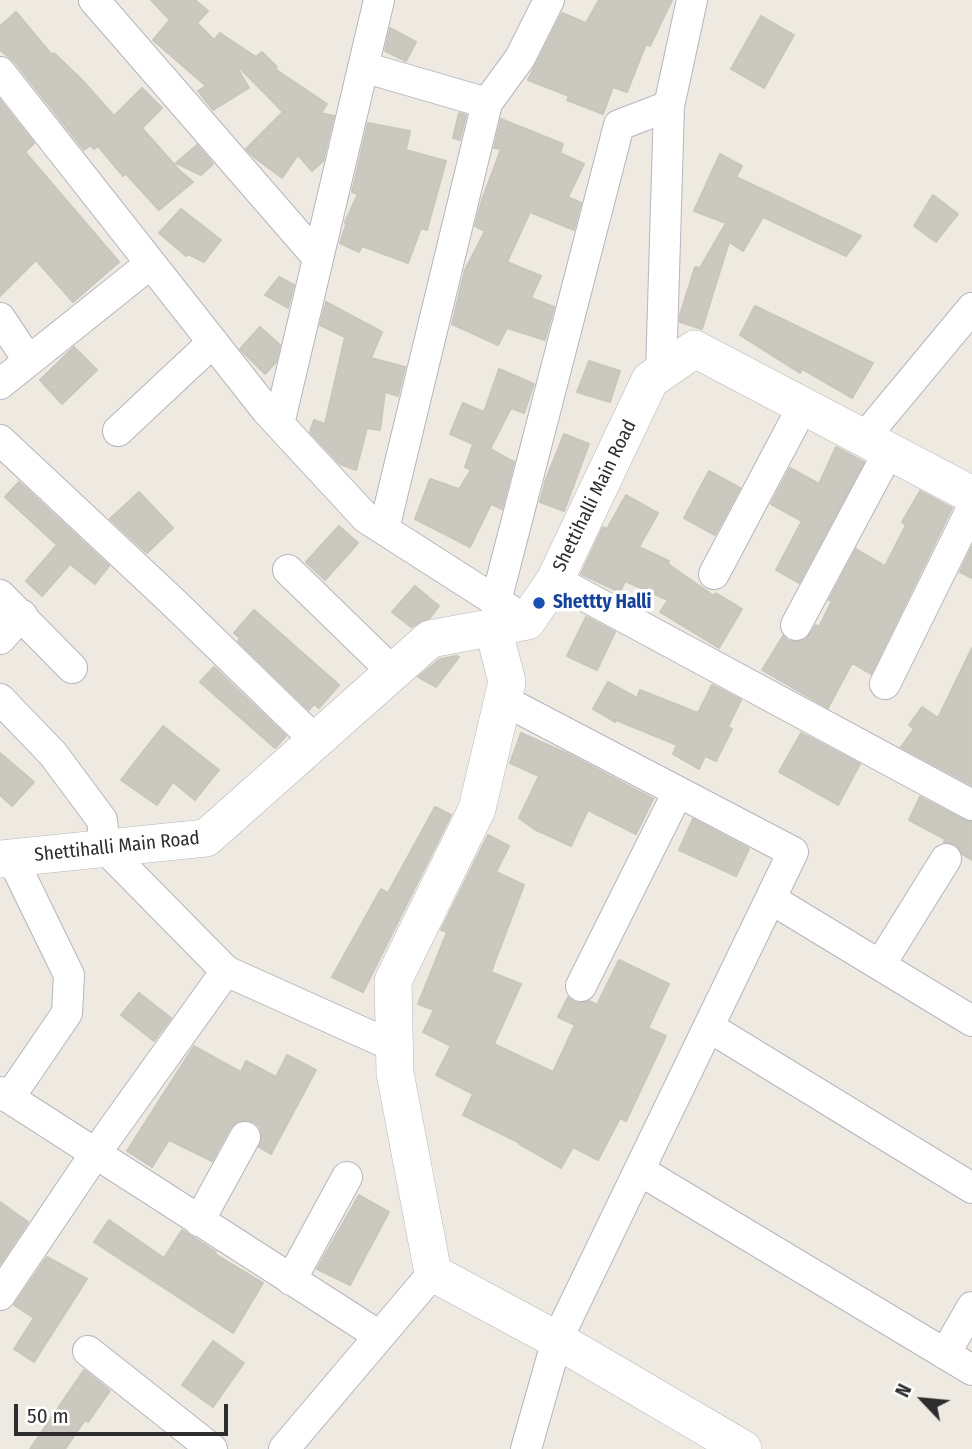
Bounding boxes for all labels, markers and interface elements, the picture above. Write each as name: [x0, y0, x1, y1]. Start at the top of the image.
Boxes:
street label: Shettihalli Main Road: [548, 416, 642, 576]
place label: Shettty Halli: [553, 592, 651, 614]
marker: Shettty Halli: [531, 595, 547, 611]
street label: Shettihalli Main Road: [33, 827, 201, 867]
north arrow: [888, 1365, 958, 1435]
text: N: [891, 1380, 917, 1401]
scale bar: [18, 1390, 231, 1434]
text: 50 m: [27, 1403, 69, 1429]

